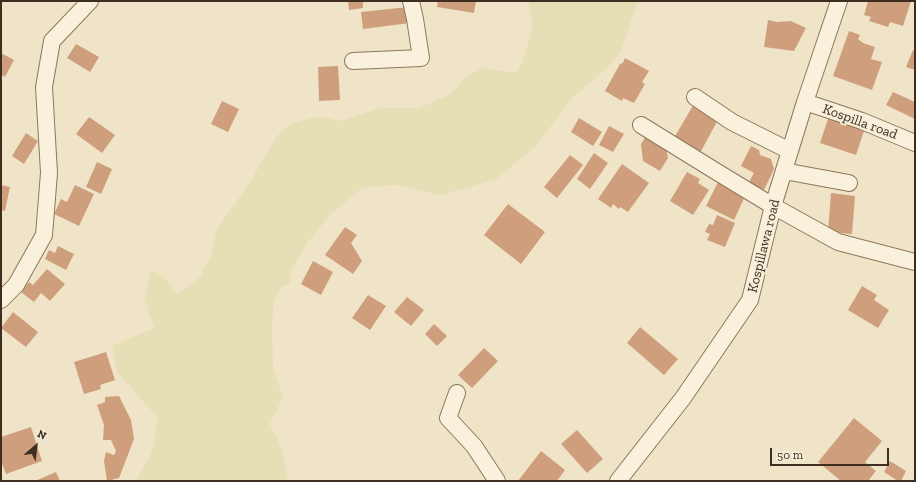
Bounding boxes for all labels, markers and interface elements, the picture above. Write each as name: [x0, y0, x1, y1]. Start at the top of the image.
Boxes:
street label: Kospilla road: [820, 101, 900, 143]
street label: Kospillawa road: [744, 198, 784, 294]
north arrow: [16, 426, 56, 466]
text: N: [35, 427, 49, 443]
scale bar: [772, 440, 891, 466]
text: 50 m: [777, 448, 803, 462]

